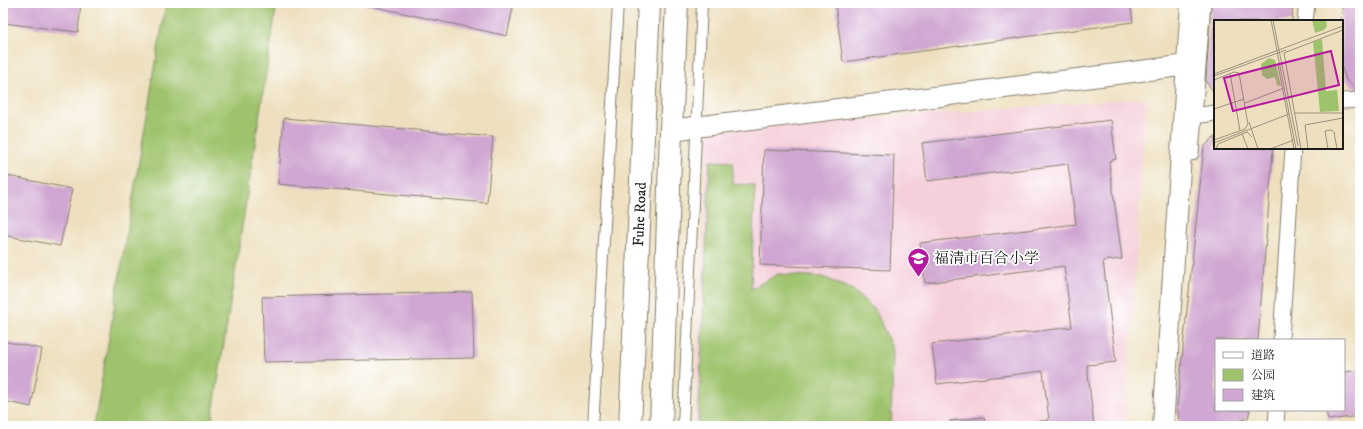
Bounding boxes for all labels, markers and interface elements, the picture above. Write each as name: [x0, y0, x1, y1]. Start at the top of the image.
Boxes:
inset map: [1214, 20, 1343, 149]
street label: Fuhe Road: [629, 181, 650, 247]
school or university icon: 福清市百合小学: [905, 245, 931, 278]
place label: 福清市百合小学: [934, 249, 1039, 268]
legend: [1215, 339, 1345, 411]
text: 道路: [1251, 348, 1275, 363]
text: 公园: [1251, 368, 1275, 383]
text: 建筑: [1251, 388, 1275, 403]

